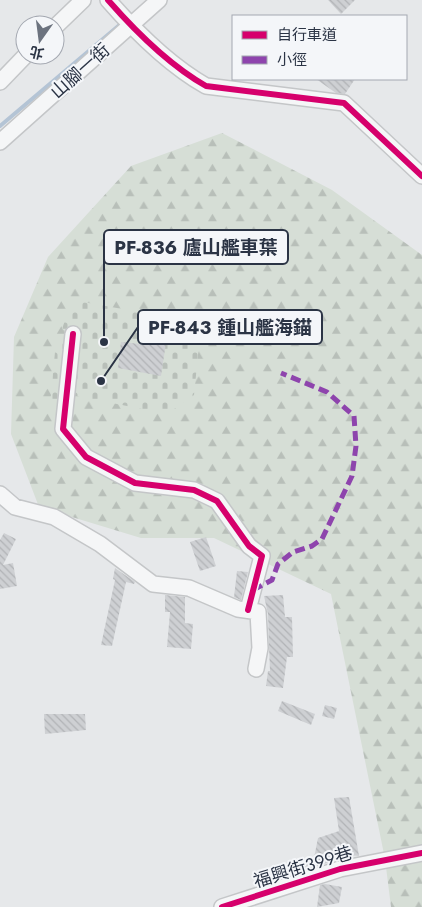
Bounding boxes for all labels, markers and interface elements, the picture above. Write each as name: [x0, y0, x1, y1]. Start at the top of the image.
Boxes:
north arrow: [15, 15, 65, 65]
legend: [232, 15, 407, 80]
text: 自行車道: [277, 24, 337, 46]
street label: 山腳一街: [45, 37, 115, 105]
text: 北: [28, 41, 46, 64]
text: 小徑: [277, 49, 307, 71]
callout: PF-836 廬山艦車葉: [104, 230, 288, 264]
text: PF-836 廬山艦車葉: [114, 234, 278, 261]
callout: PF-843 鍾山艦海錨: [138, 310, 322, 344]
text: PF-843 鍾山艦海錨: [148, 314, 312, 341]
street label: 福興街399巷: [250, 840, 356, 894]

